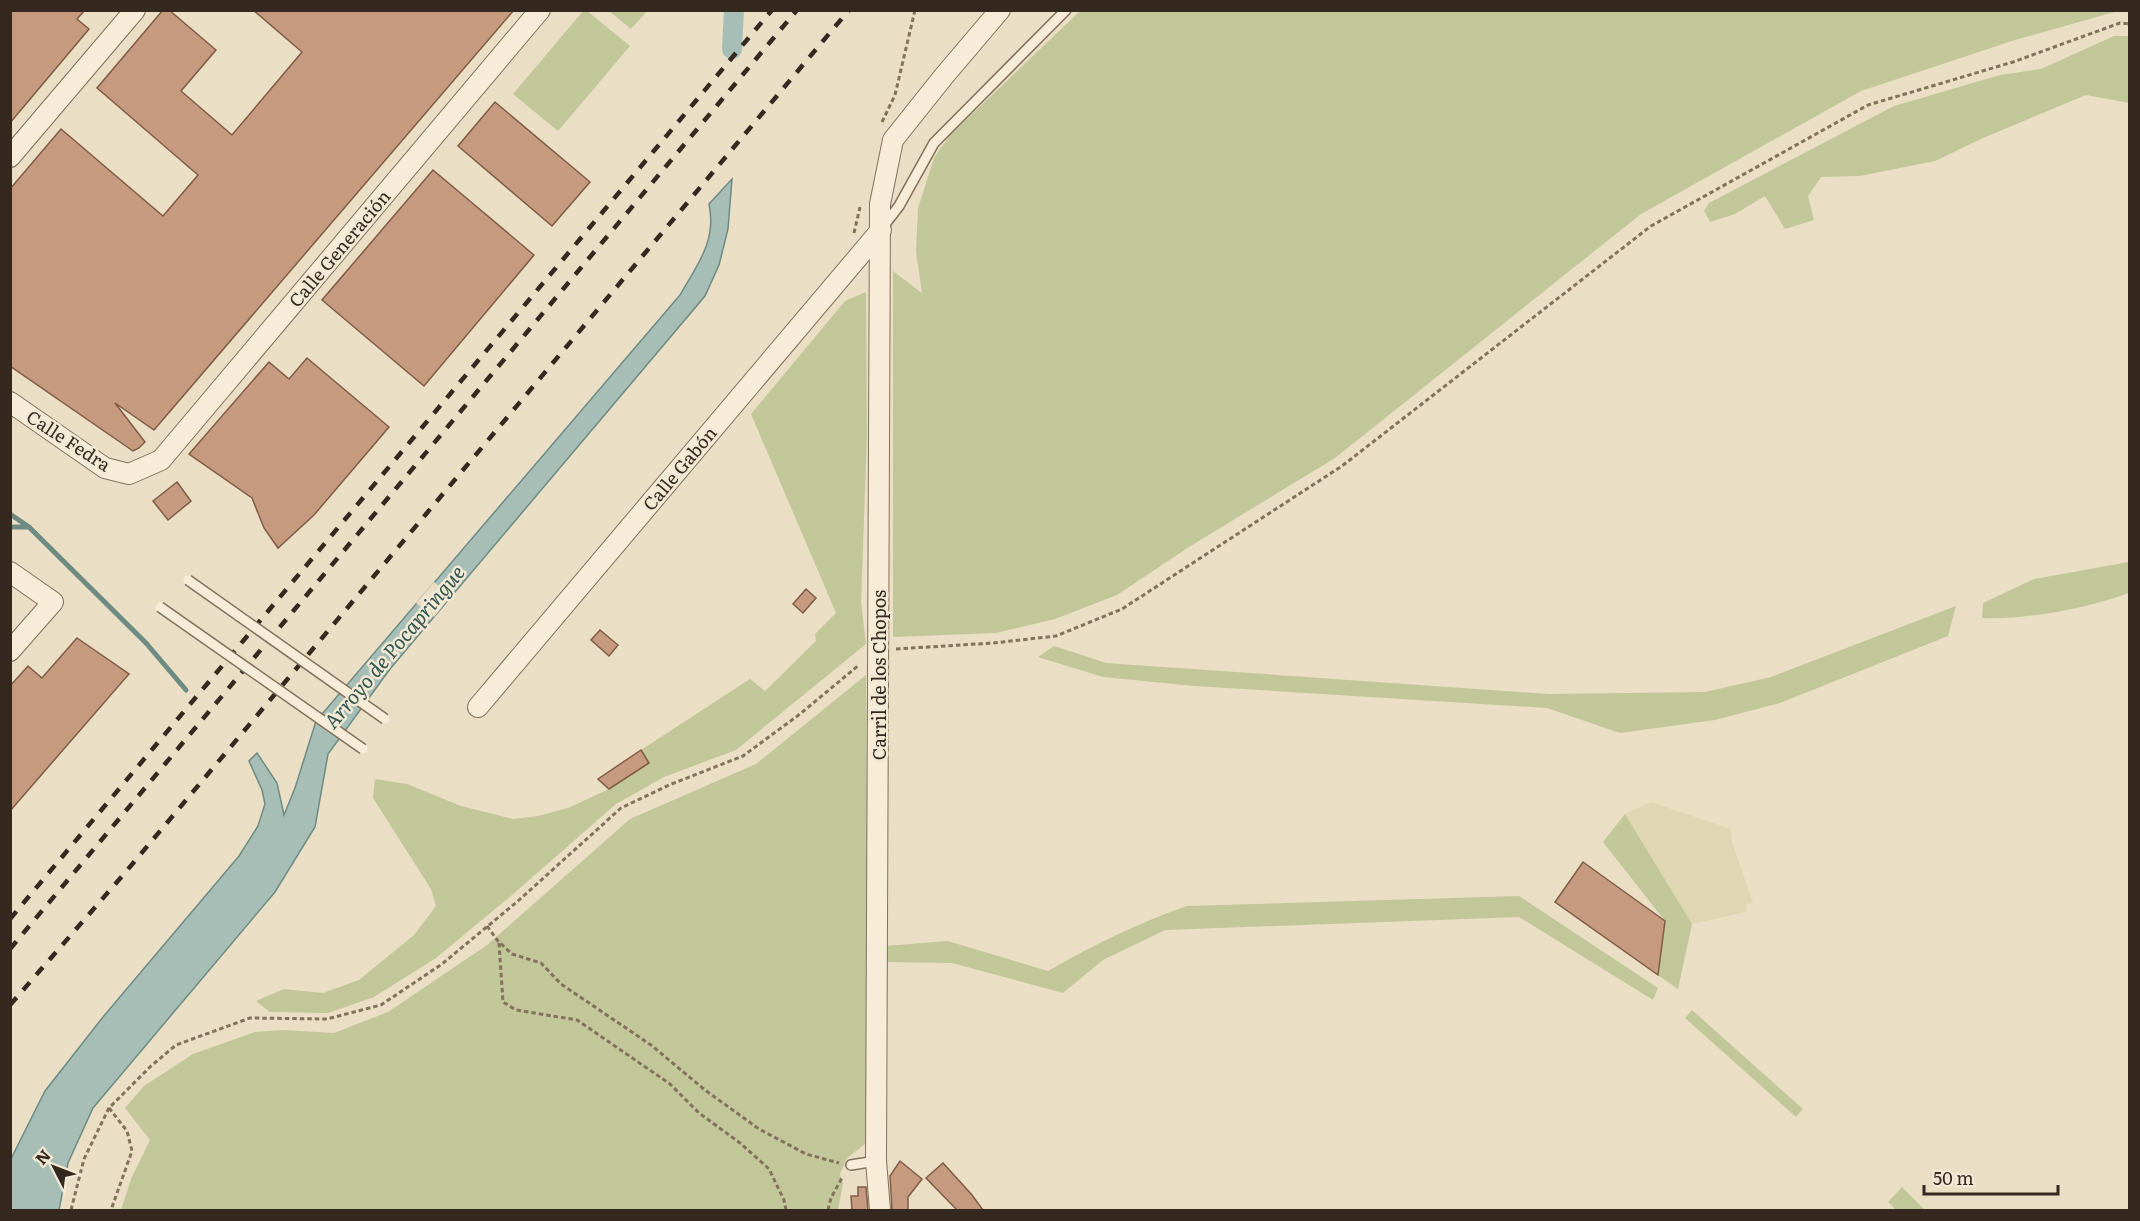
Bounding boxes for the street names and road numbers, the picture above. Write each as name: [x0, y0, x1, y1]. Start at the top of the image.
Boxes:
street label: Calle Generación: [282, 183, 396, 313]
street label: Calle Fedra: [21, 403, 117, 478]
street label: Calle Gabón: [636, 420, 722, 516]
street label: Carril de los Chopos: [865, 590, 892, 760]

